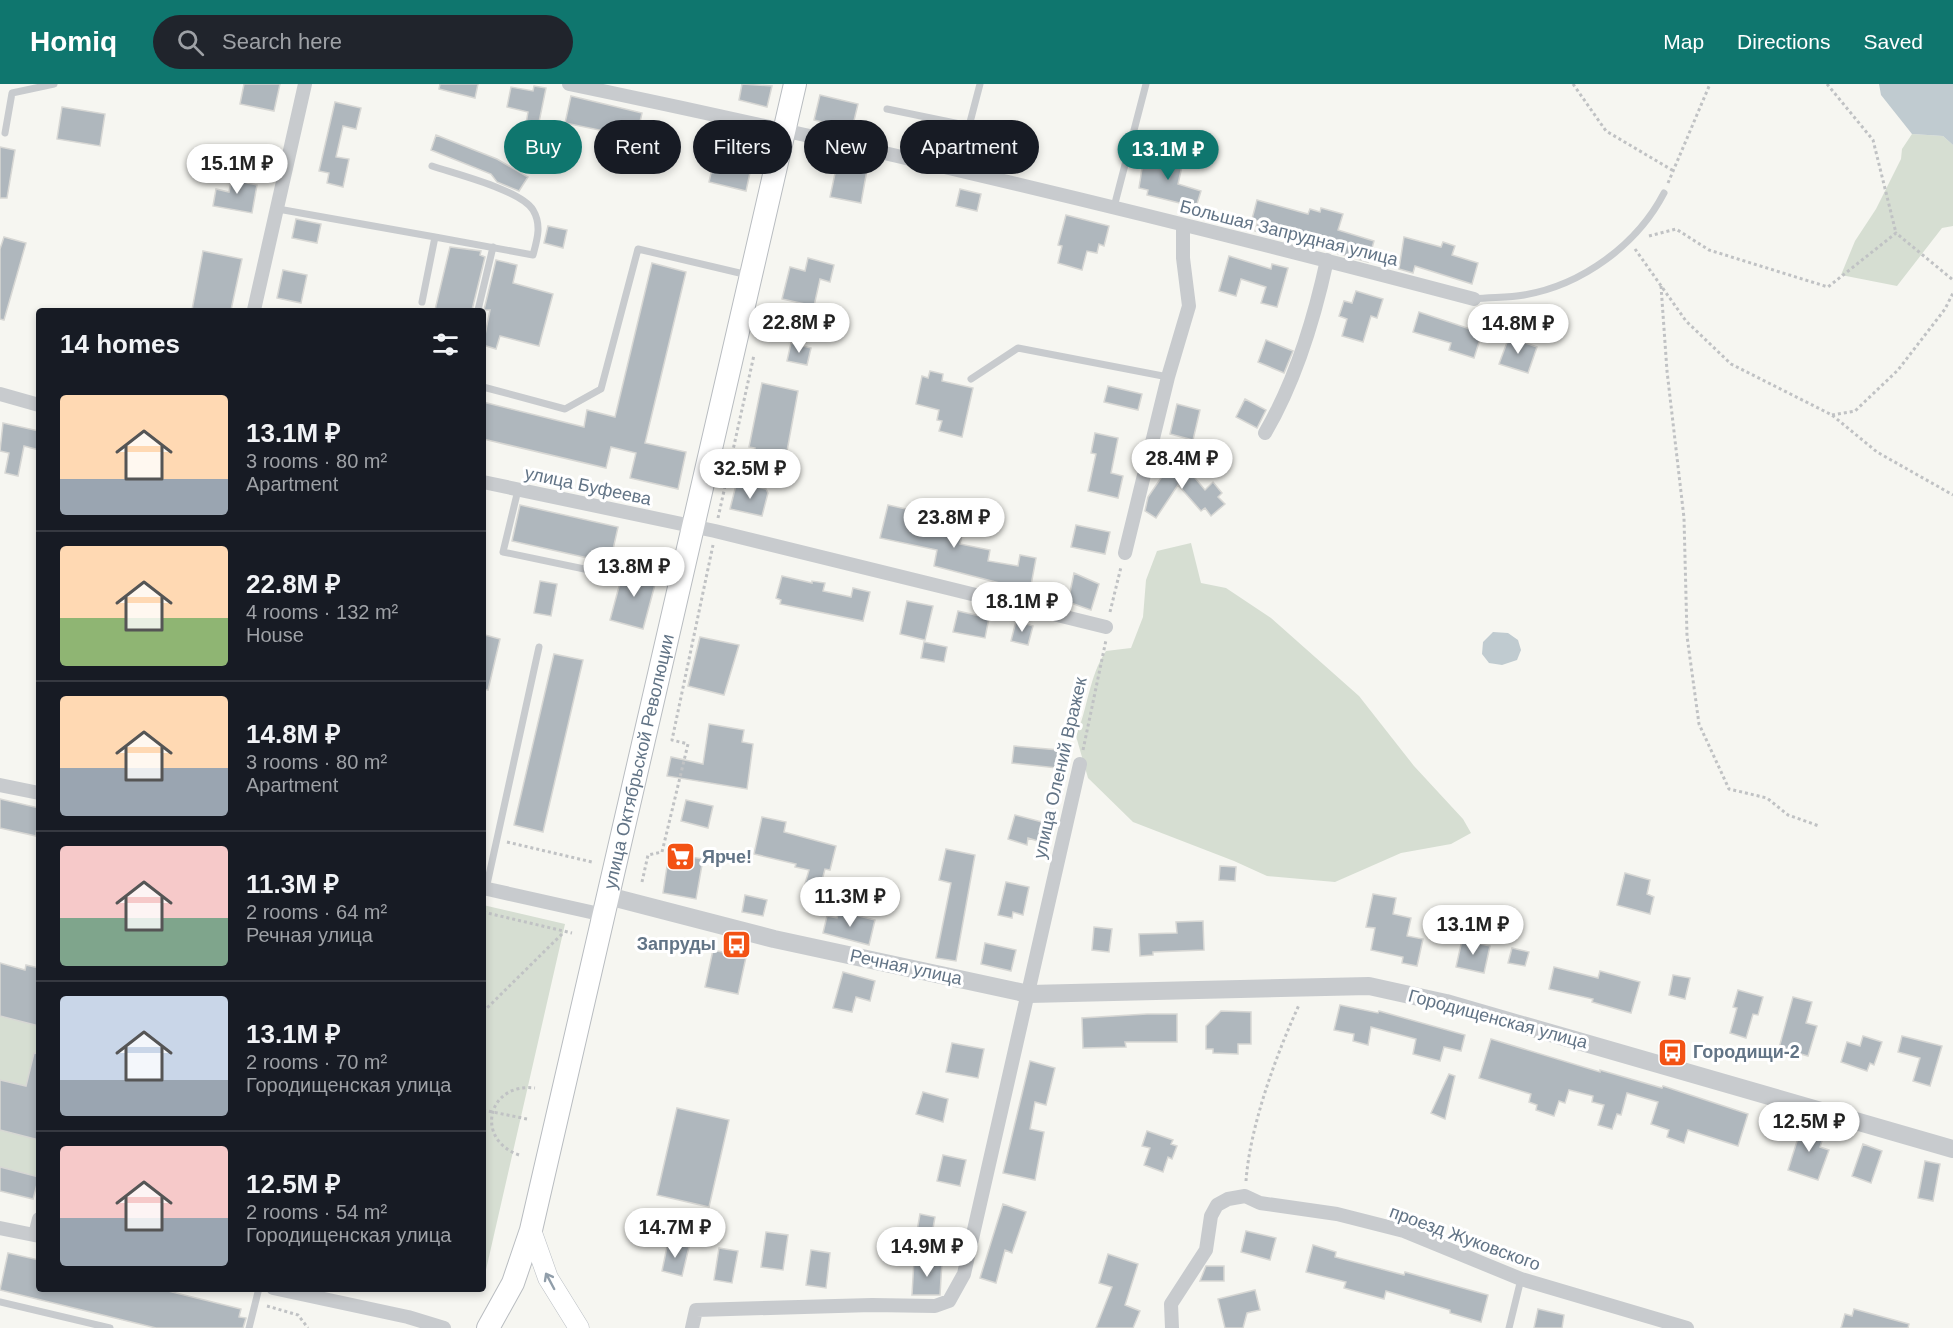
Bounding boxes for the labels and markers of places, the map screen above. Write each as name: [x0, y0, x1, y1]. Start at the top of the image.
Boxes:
pin: 13.1M ₽: [1113, 130, 1223, 181]
pin: 15.1M ₽: [182, 144, 292, 195]
pin: 22.8M ₽: [744, 303, 854, 354]
pin: 14.8M ₽: [1463, 304, 1573, 355]
pin: 28.4M ₽: [1127, 439, 1237, 490]
pin: 32.5M ₽: [695, 449, 805, 500]
pin: 23.8M ₽: [899, 498, 1009, 549]
pin: 13.8M ₽: [579, 547, 689, 598]
pin: 18.1M ₽: [967, 582, 1077, 633]
supermarket icon: Ярче!: [665, 841, 697, 873]
place label: Ярче!: [702, 847, 752, 867]
pin: 11.3M ₽: [795, 877, 905, 928]
pin: 13.1M ₽: [1418, 905, 1528, 956]
bus stop icon: Запруды: [721, 928, 753, 960]
place label: Запруды: [637, 934, 716, 954]
bus stop icon: Городищи-2: [1656, 1036, 1688, 1068]
place label: Городищи-2: [1693, 1042, 1800, 1062]
pin: 12.5M ₽: [1754, 1102, 1864, 1153]
pin: 14.7M ₽: [620, 1208, 730, 1259]
pin: 14.9M ₽: [872, 1227, 982, 1278]

